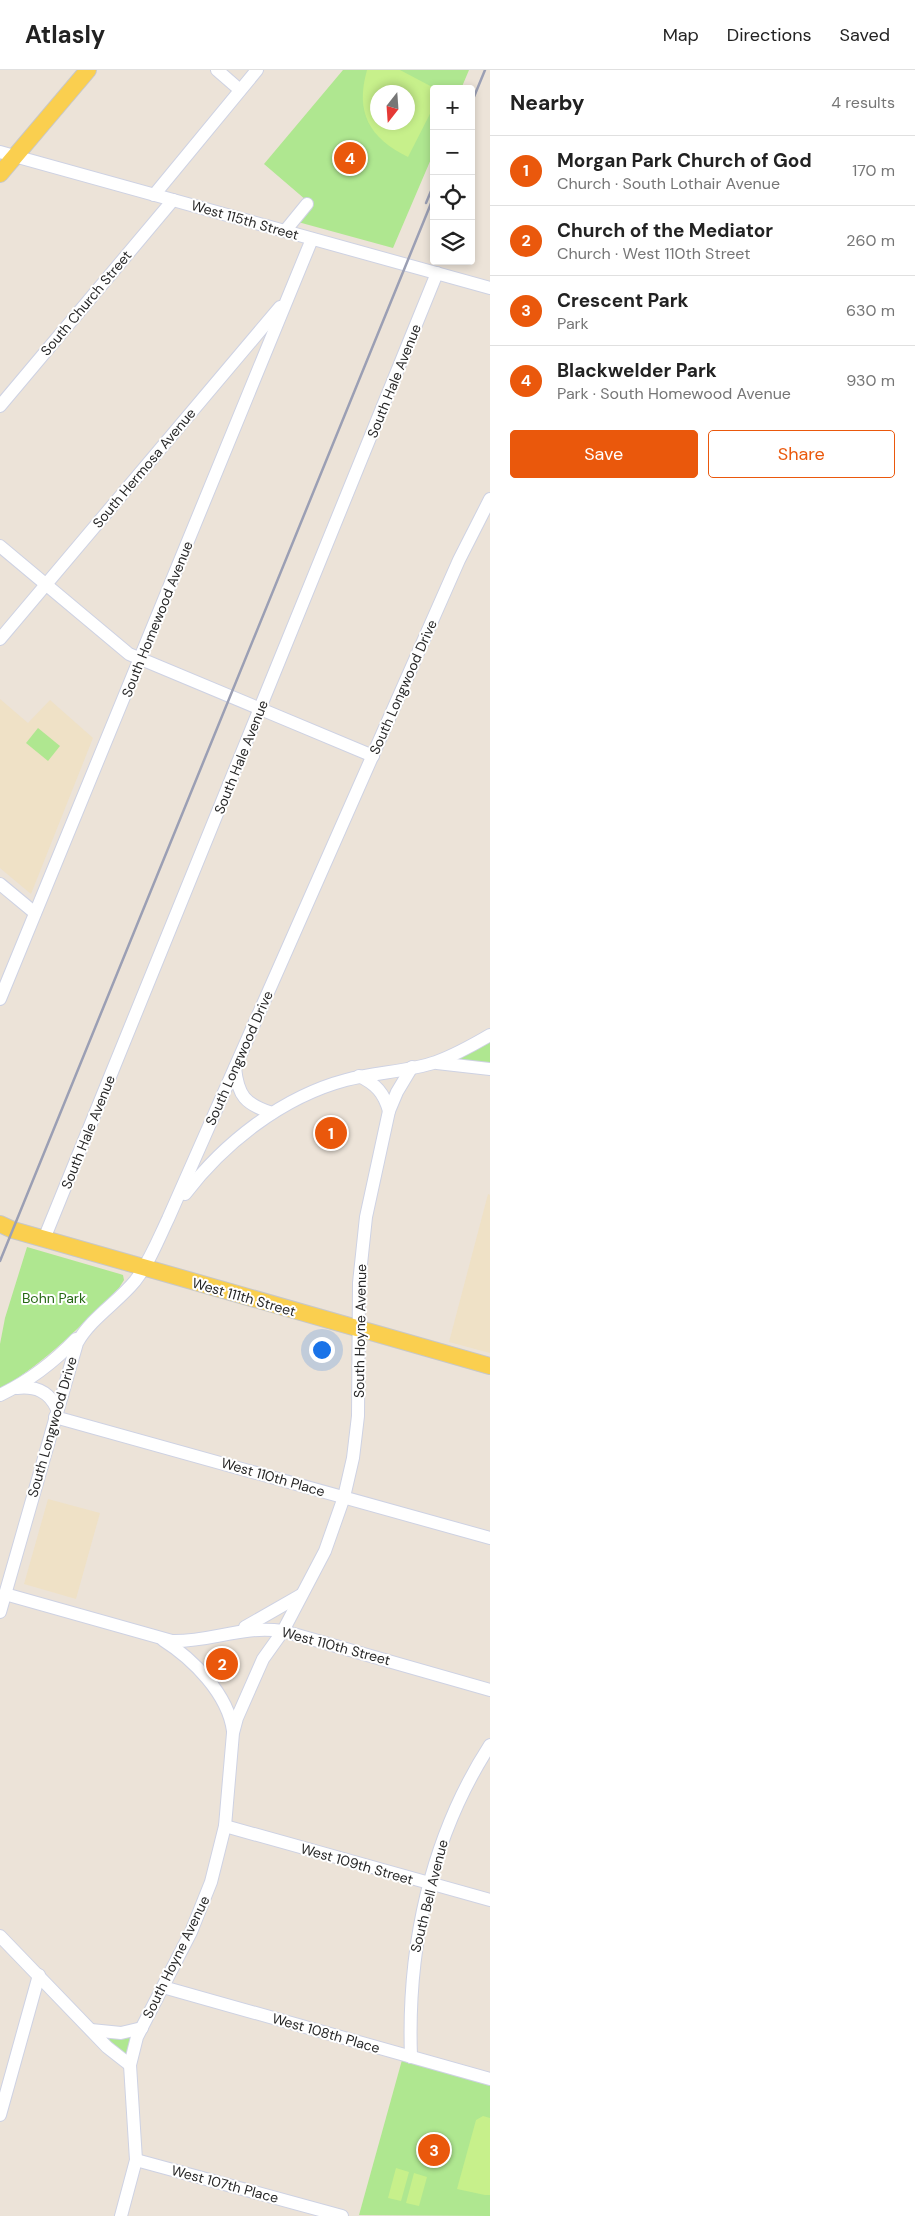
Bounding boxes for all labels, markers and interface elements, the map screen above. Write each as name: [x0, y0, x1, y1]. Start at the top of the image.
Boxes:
text: Atlasly: [25, 19, 105, 50]
text: Map: [663, 23, 699, 47]
text: Directions: [727, 23, 812, 47]
text: Saved: [840, 23, 890, 47]
north arrow: [370, 85, 415, 130]
map controls: [430, 85, 475, 265]
button: +: [430, 85, 475, 130]
text: Nearby: [510, 89, 584, 117]
text: 4 results: [831, 92, 895, 113]
button: −: [430, 130, 475, 175]
pin: 4: [334, 139, 366, 177]
text: Morgan Park Church of God: [557, 148, 812, 173]
text: 1: [523, 160, 529, 181]
text: 170 m: [852, 160, 895, 181]
text: Church · South Lothair Avenue: [557, 173, 780, 194]
button: locate: [430, 175, 475, 220]
street label: West 115th Street: [189, 196, 301, 244]
text: Church of the Mediator: [557, 218, 773, 243]
button: layers: [430, 220, 475, 265]
text: 2: [521, 230, 531, 251]
text: 260 m: [846, 230, 895, 251]
text: Church · West 110th Street: [557, 243, 750, 264]
street label: South Church Street: [37, 247, 135, 359]
text: Crescent Park: [557, 288, 689, 313]
text: 3: [521, 300, 531, 321]
text: 630 m: [846, 300, 895, 321]
text: Park: [557, 313, 589, 334]
street label: South Hale Avenue: [363, 321, 425, 441]
text: Blackwelder Park: [557, 358, 717, 383]
text: 4: [521, 370, 531, 391]
text: 930 m: [846, 370, 895, 391]
text: Park · South Homewood Avenue: [557, 383, 791, 404]
street label: South Hermosa Avenue: [89, 404, 199, 532]
button: Save: [510, 430, 698, 478]
button: Share: [708, 430, 895, 478]
street label: South Homewood Avenue: [117, 538, 197, 700]
street label: South Longwood Drive: [365, 617, 441, 757]
street label: South Hale Avenue: [210, 697, 272, 817]
street label: South Longwood Drive: [201, 988, 277, 1128]
street label: South Hale Avenue: [57, 1072, 119, 1192]
pin: 1: [315, 1114, 347, 1152]
street label: South Hoyne Avenue: [350, 1264, 370, 1398]
street label: West 111th Street: [190, 1274, 298, 1320]
park label: Bohn Park: [22, 1289, 86, 1307]
your location: [309, 1337, 335, 1363]
street label: South Longwood Drive: [23, 1354, 81, 1499]
street label: West 110th Place: [219, 1454, 327, 1500]
street label: West 110th Street: [280, 1623, 392, 1669]
pin: 2: [206, 1645, 238, 1683]
street label: South Bell Avenue: [406, 1838, 452, 1954]
street label: West 109th Street: [299, 1839, 415, 1889]
street label: South Hoyne Avenue: [139, 1893, 213, 2021]
street label: West 108th Place: [270, 2009, 382, 2057]
pin: 3: [418, 2131, 450, 2169]
street label: West 107th Place: [170, 2161, 281, 2207]

